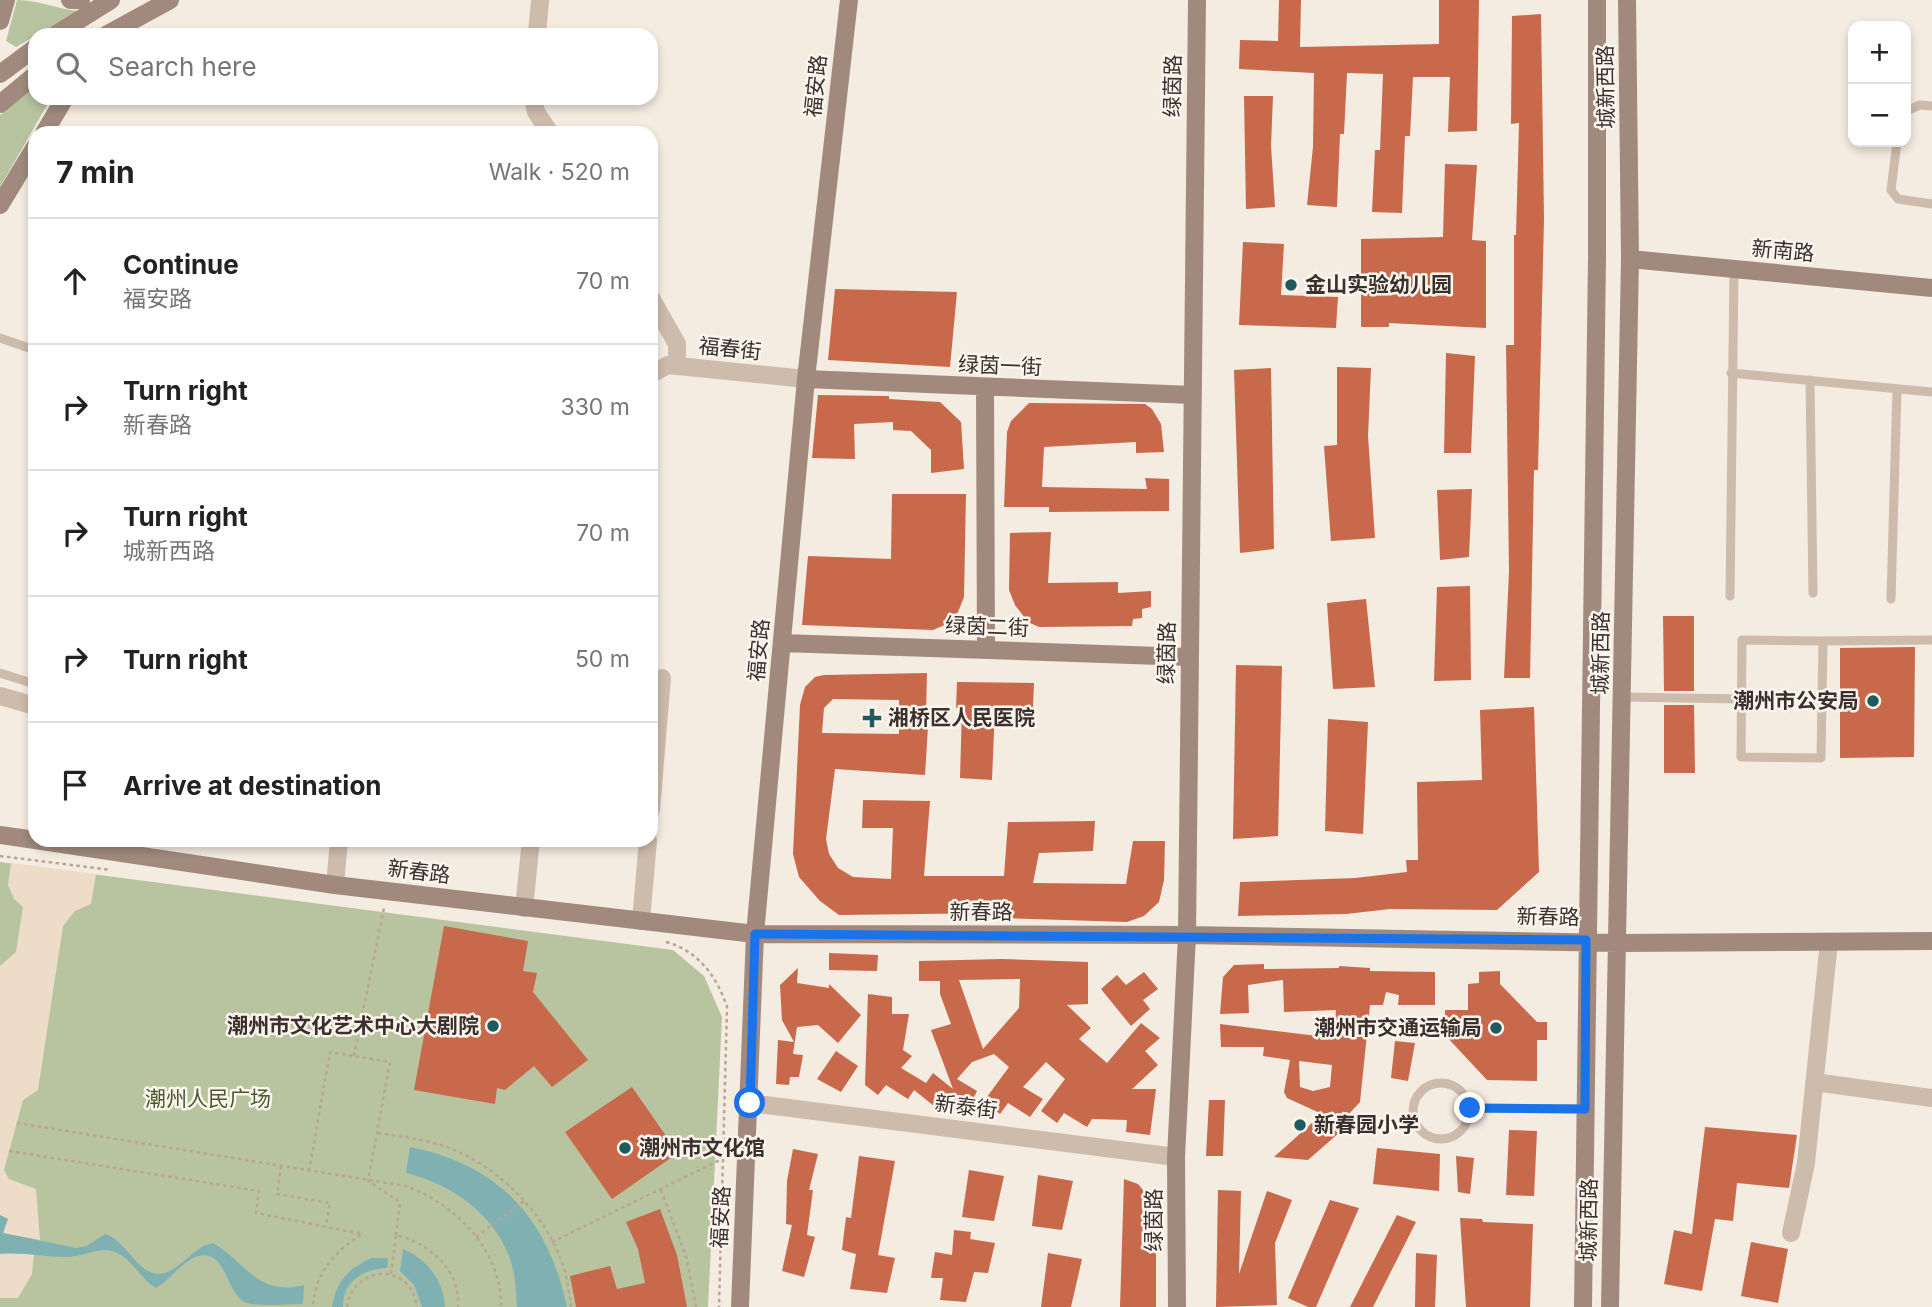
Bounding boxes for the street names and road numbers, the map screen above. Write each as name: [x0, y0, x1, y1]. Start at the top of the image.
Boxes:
street label: 城新西路: [1592, 45, 1619, 129]
street label: 福安路: [800, 53, 831, 119]
street label: 绿茵路: [1159, 54, 1186, 118]
street label: 新南路: [1751, 235, 1816, 266]
street label: 福春街: [697, 333, 763, 364]
street label: 绿茵一街: [958, 352, 1042, 379]
street label: 城新西路: [1587, 611, 1614, 695]
street label: 绿茵二街: [945, 613, 1029, 640]
street label: 福安路: [743, 617, 774, 682]
street label: 绿茵路: [1153, 621, 1180, 685]
street label: 新春路: [386, 855, 452, 888]
street label: 新春路: [950, 899, 1013, 924]
street label: 新春路: [1516, 903, 1580, 930]
street label: 新泰街: [933, 1090, 999, 1123]
street label: 城新西路: [1575, 1178, 1602, 1262]
street label: 福安路: [706, 1185, 735, 1249]
street label: 绿茵路: [1141, 1189, 1166, 1252]

